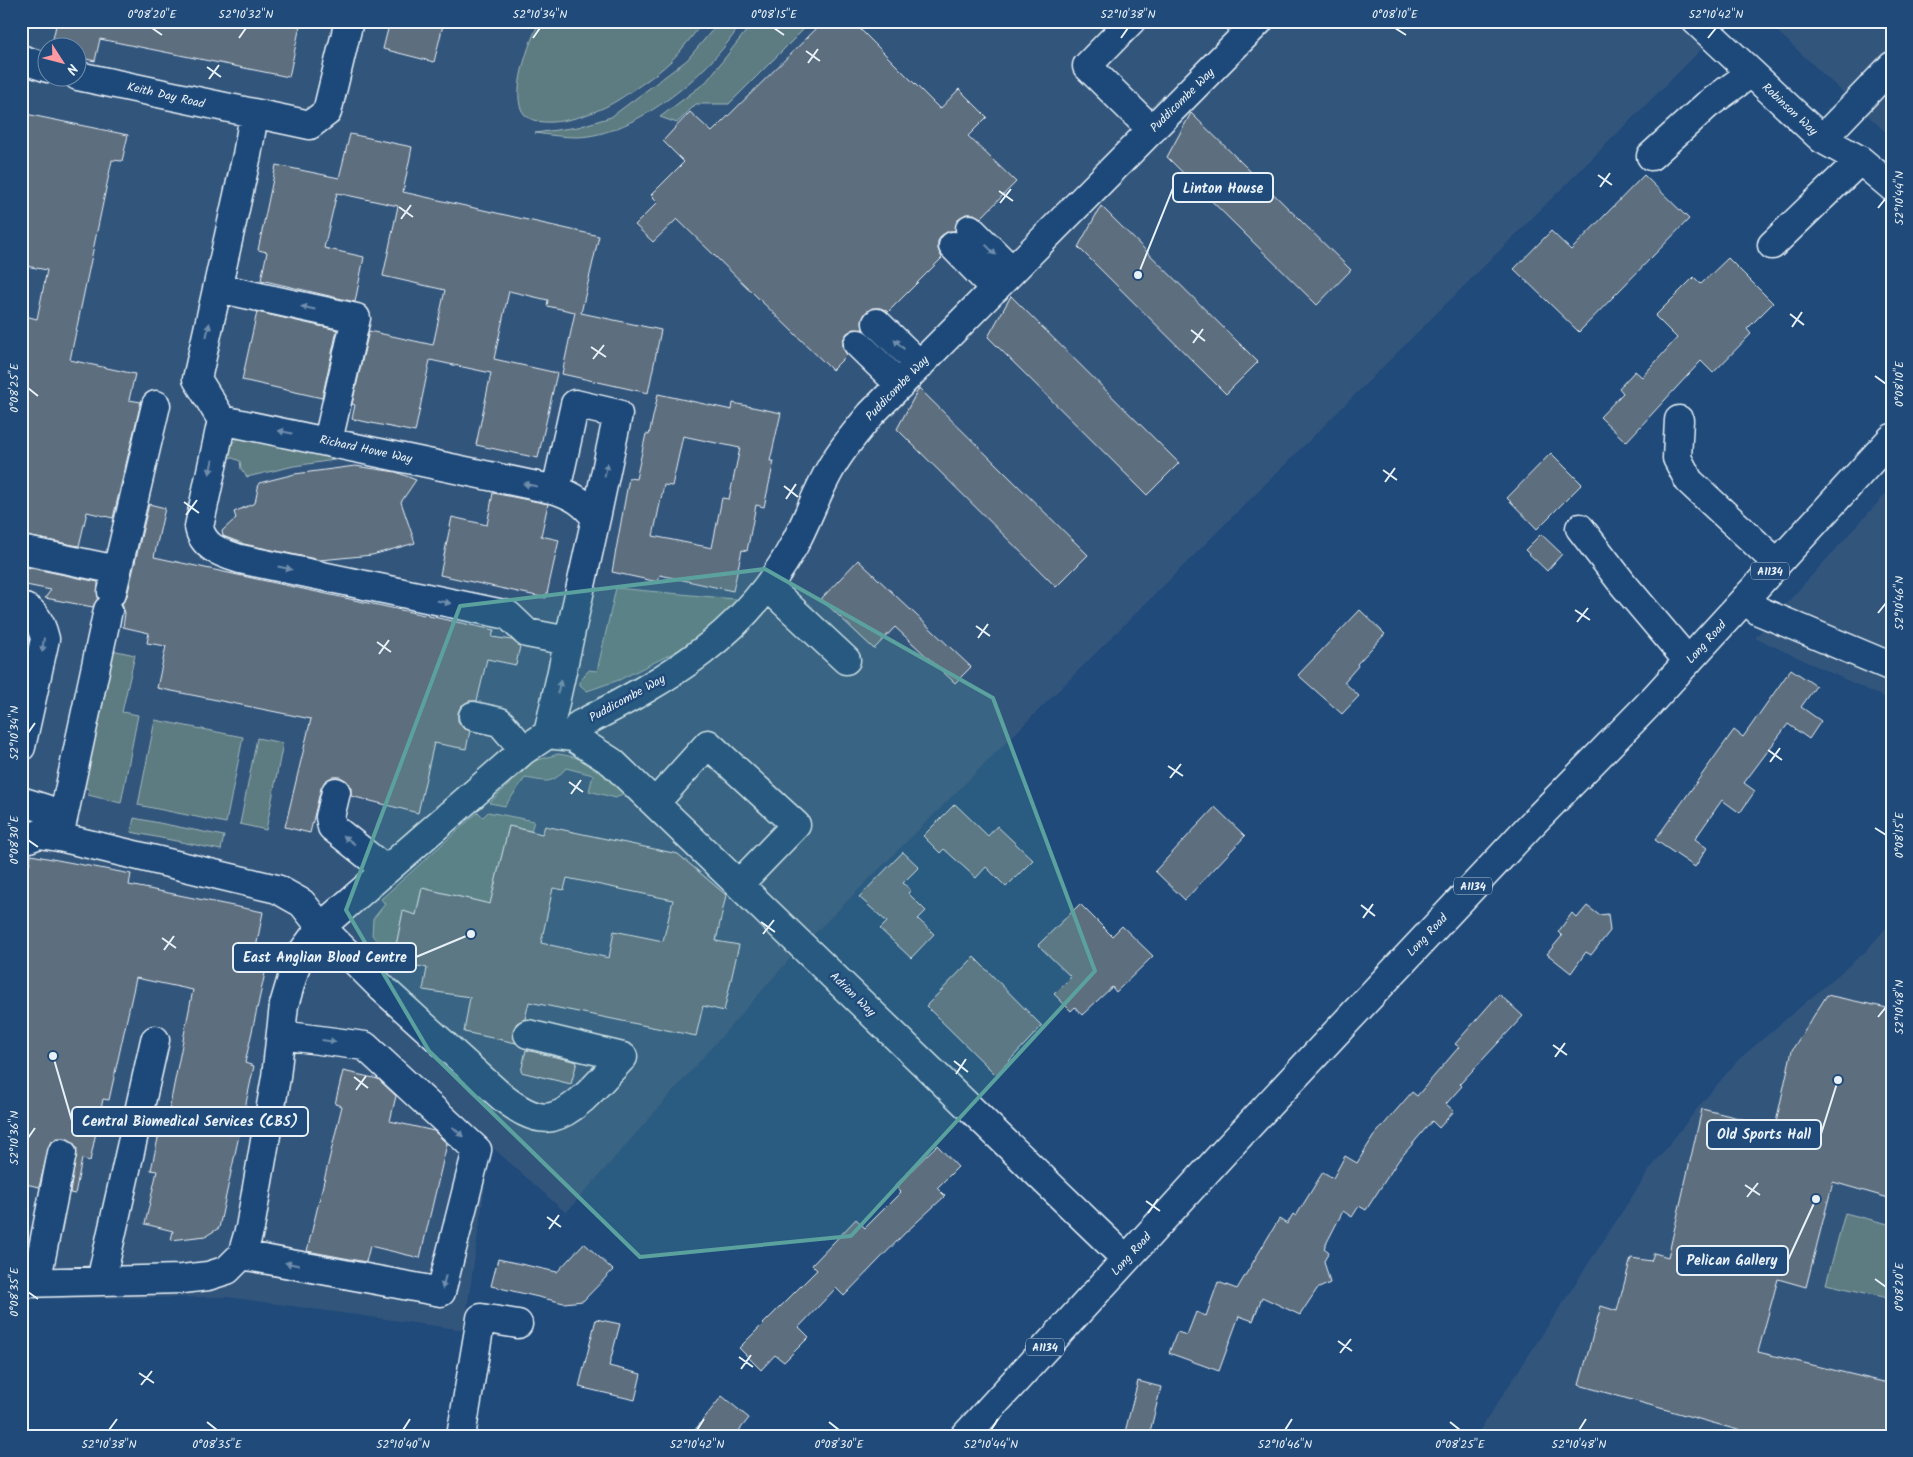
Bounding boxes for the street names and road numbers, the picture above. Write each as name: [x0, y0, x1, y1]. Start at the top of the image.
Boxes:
street label: Puddicombe Way: [1146, 63, 1219, 137]
street label: Keith Day Road: [125, 77, 208, 114]
street label: Robinson Way: [1757, 78, 1822, 141]
street label: Puddicombe Way: [861, 351, 934, 425]
street label: Richard Howe Way: [318, 430, 414, 469]
road number: A1134: [1751, 562, 1789, 580]
street label: Long Road: [1682, 616, 1732, 668]
street label: Puddicombe Way: [586, 669, 669, 727]
road number: A1134: [1454, 878, 1492, 894]
street label: Long Road: [1402, 909, 1453, 961]
street label: Adrian Way: [825, 968, 880, 1021]
street label: Long Road: [1107, 1228, 1157, 1280]
road number: A1134: [1026, 1338, 1064, 1355]

